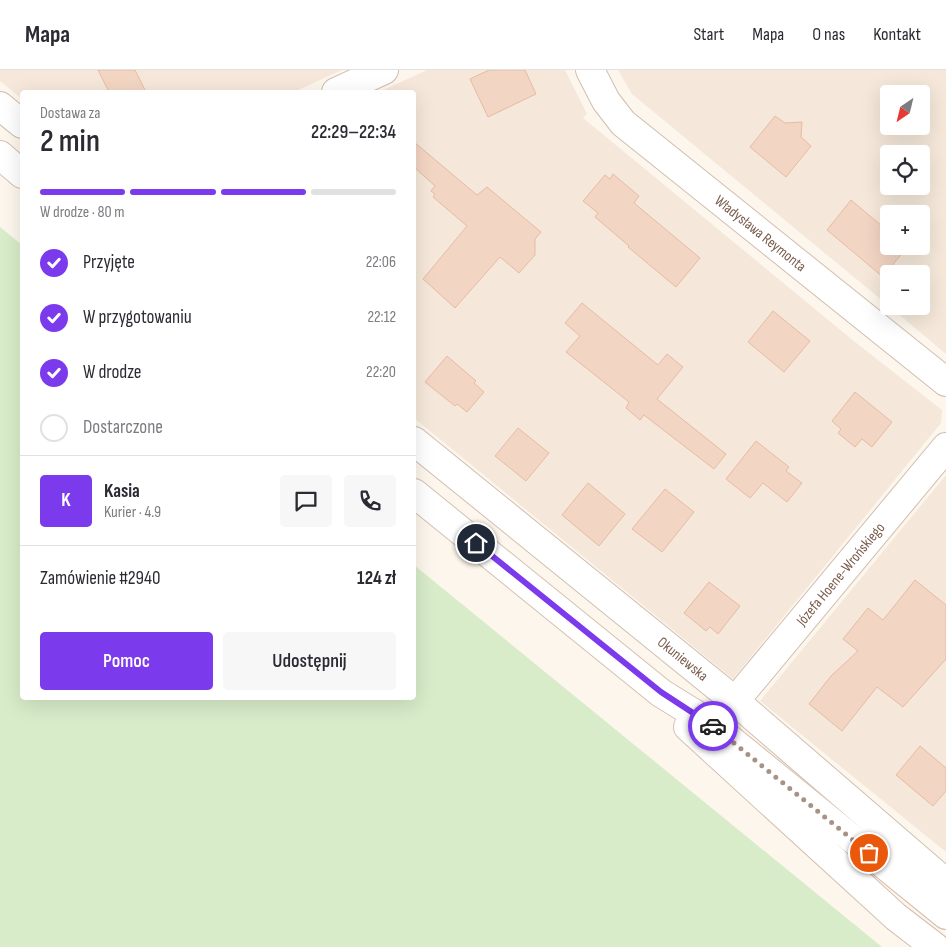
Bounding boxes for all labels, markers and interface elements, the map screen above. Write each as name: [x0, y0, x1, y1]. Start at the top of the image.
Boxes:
text: Mapa: [25, 20, 70, 49]
text: Start: [693, 24, 724, 45]
text: Mapa: [752, 24, 784, 45]
text: O nas: [812, 24, 845, 45]
text: Kontakt: [873, 24, 921, 45]
north arrow: [880, 85, 930, 135]
map controls: [880, 85, 930, 315]
text: Dostawa za: [40, 104, 101, 123]
text: 22:29–22:34: [311, 121, 396, 144]
text: 2 min: [40, 122, 100, 161]
button: locate: [880, 145, 930, 195]
street label: Władysława Reymonta: [711, 191, 810, 276]
text: W drodze · 80 m: [40, 203, 124, 222]
button: +: [880, 205, 930, 255]
icon: check: [40, 249, 68, 277]
text: Przyjęte: [83, 251, 135, 274]
text: 22:06: [366, 253, 396, 272]
button: −: [880, 265, 930, 315]
icon: check: [40, 304, 68, 332]
text: W przygotowaniu: [83, 306, 192, 329]
text: 22:12: [367, 308, 396, 327]
icon: check: [40, 359, 68, 387]
text: W drodze: [83, 361, 141, 384]
text: 22:20: [366, 363, 396, 382]
text: Dostarczone: [83, 416, 163, 439]
button: chat: [280, 475, 332, 527]
button: phone: [344, 475, 396, 527]
text: Kasia: [104, 480, 140, 503]
text: K: [61, 489, 71, 512]
text: Kurier · 4.9: [104, 503, 161, 522]
street label: Józefa Hoene-Wrońskiego: [792, 519, 889, 631]
pin: [455, 522, 497, 564]
icon: home: [462, 529, 490, 557]
text: Zamówienie #2940: [40, 567, 160, 590]
text: 124 zł: [357, 567, 396, 590]
button: Pomoc: [40, 632, 213, 690]
button: Udostępnij: [223, 632, 396, 690]
street label: Okuniewska: [653, 633, 712, 686]
courier: [688, 701, 738, 751]
icon: car: [699, 712, 727, 740]
pin: [848, 832, 890, 874]
icon: bag: [855, 839, 883, 867]

